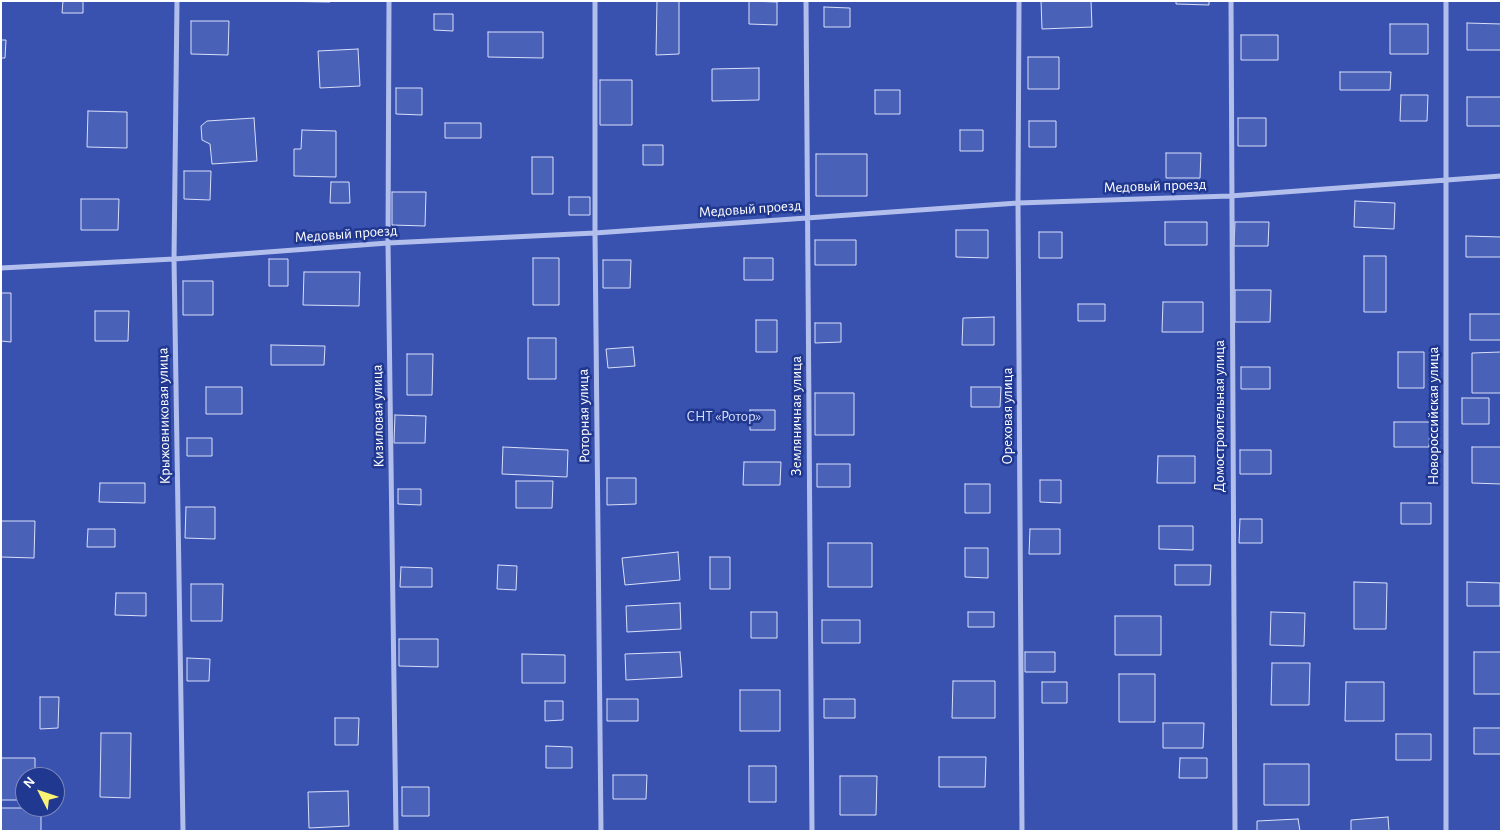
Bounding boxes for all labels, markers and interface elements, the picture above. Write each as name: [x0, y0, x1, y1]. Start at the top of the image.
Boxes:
street label: Медовый проезд: [1103, 175, 1207, 197]
street label: Медовый проезд: [698, 196, 802, 222]
street label: Медовый проезд: [294, 221, 398, 247]
street label: Домостроительная улица: [1210, 340, 1228, 492]
street label: Крыжовниковая улица: [154, 347, 174, 485]
street label: Новороссийская улица: [1424, 347, 1442, 485]
street label: Земляничная улица: [787, 356, 805, 476]
street label: Кизиловая улица: [368, 364, 388, 468]
street label: Ореховая улица: [998, 368, 1016, 464]
street label: Роторная улица: [574, 369, 594, 463]
park label: СНТ «Ротор»: [687, 407, 761, 425]
north arrow: [15, 767, 65, 817]
text: N: [21, 775, 38, 791]

